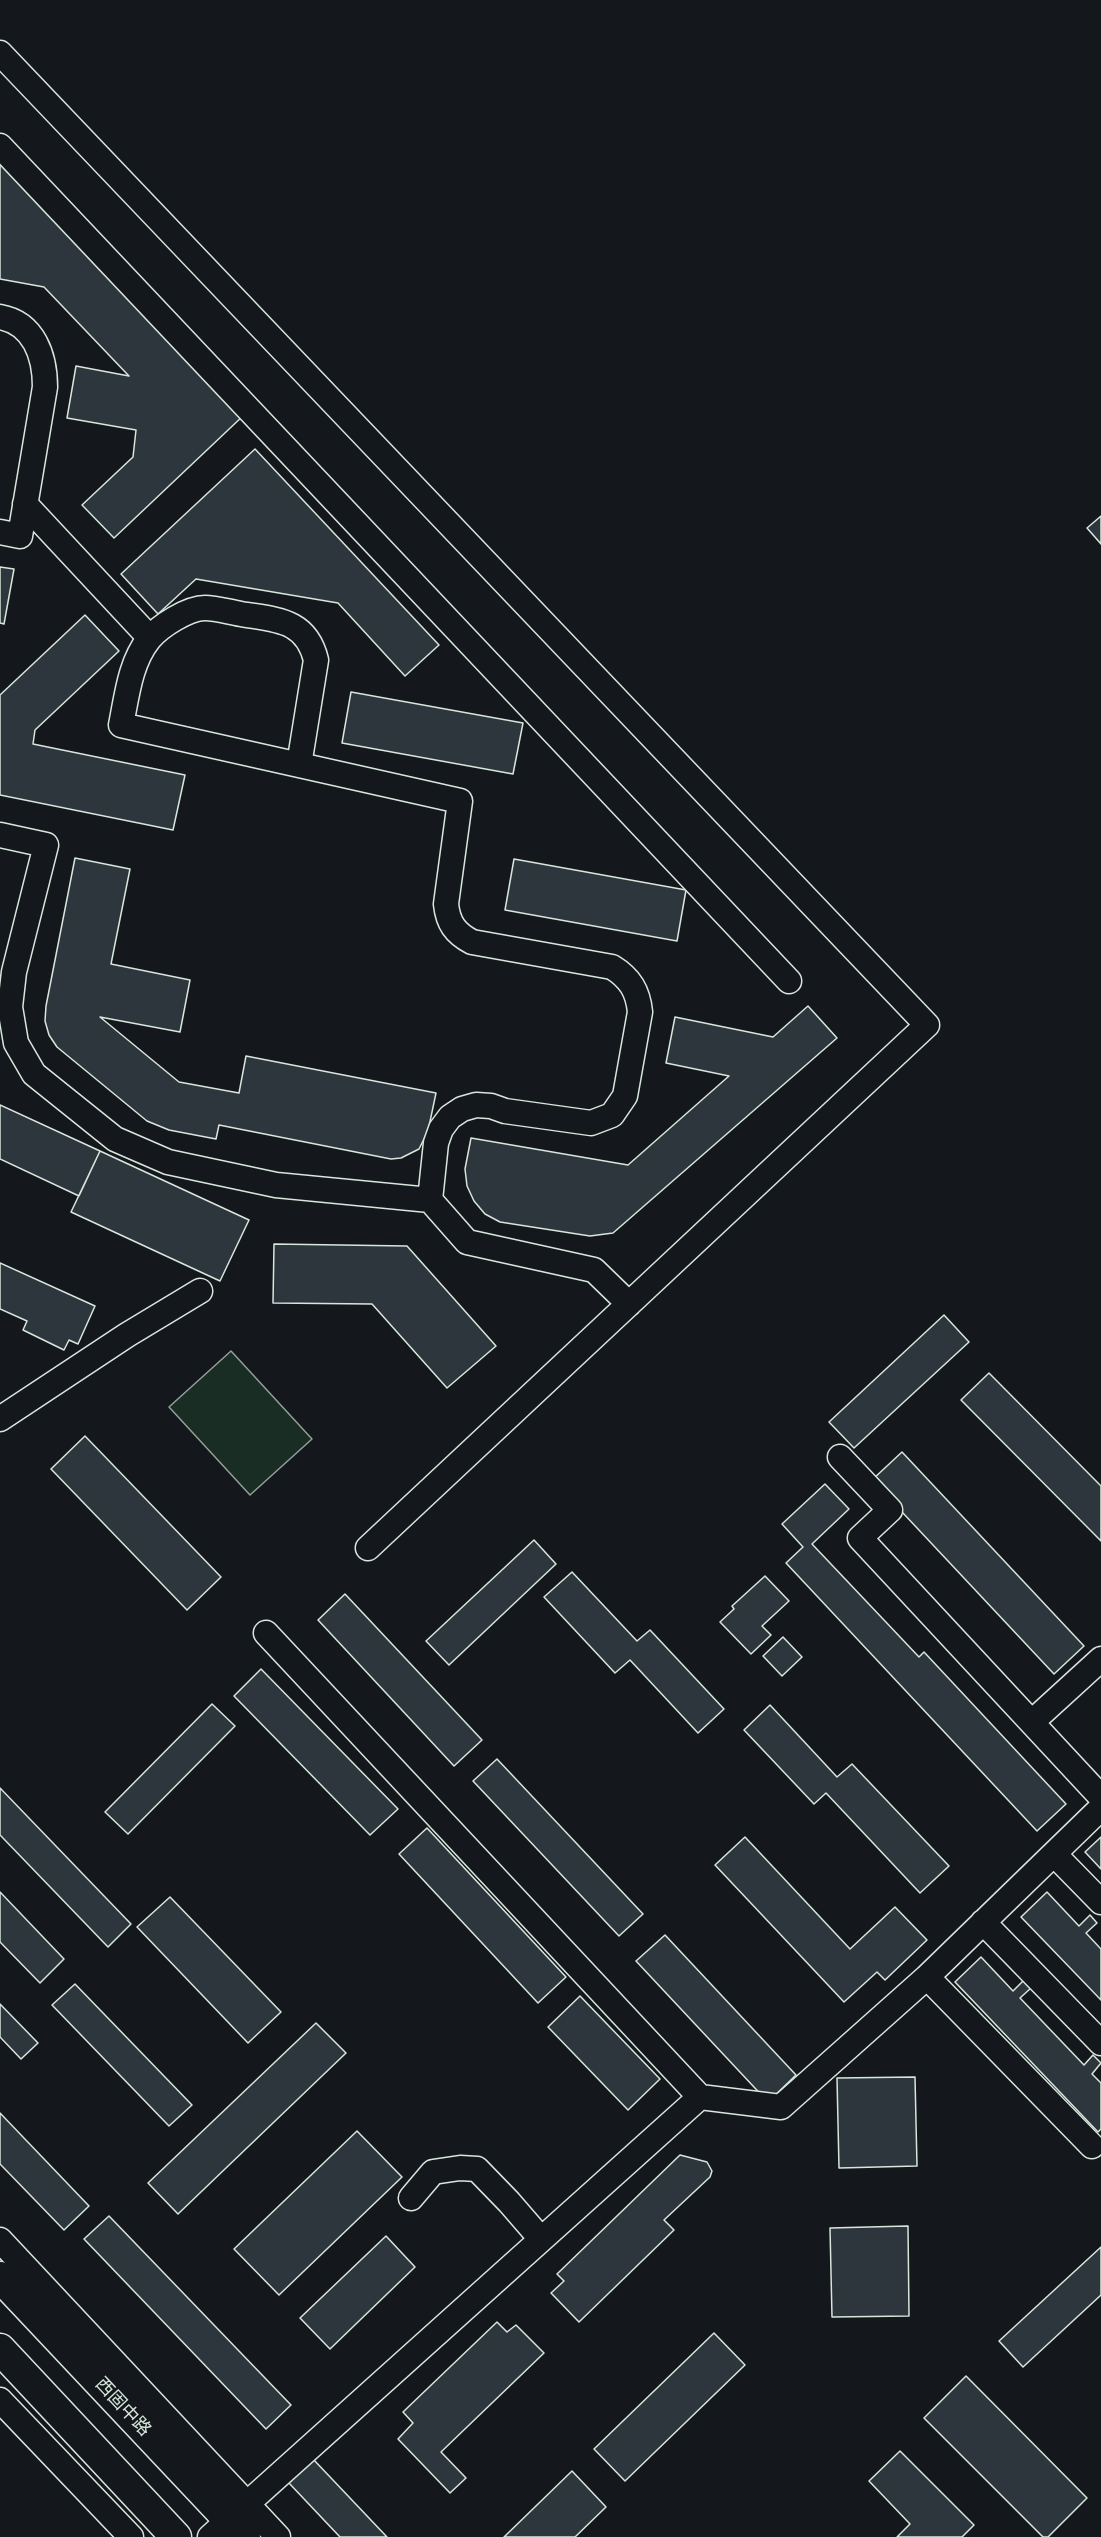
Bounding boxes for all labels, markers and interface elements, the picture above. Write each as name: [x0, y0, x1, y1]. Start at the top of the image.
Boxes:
street label: 西固中路: [91, 2373, 155, 2441]

